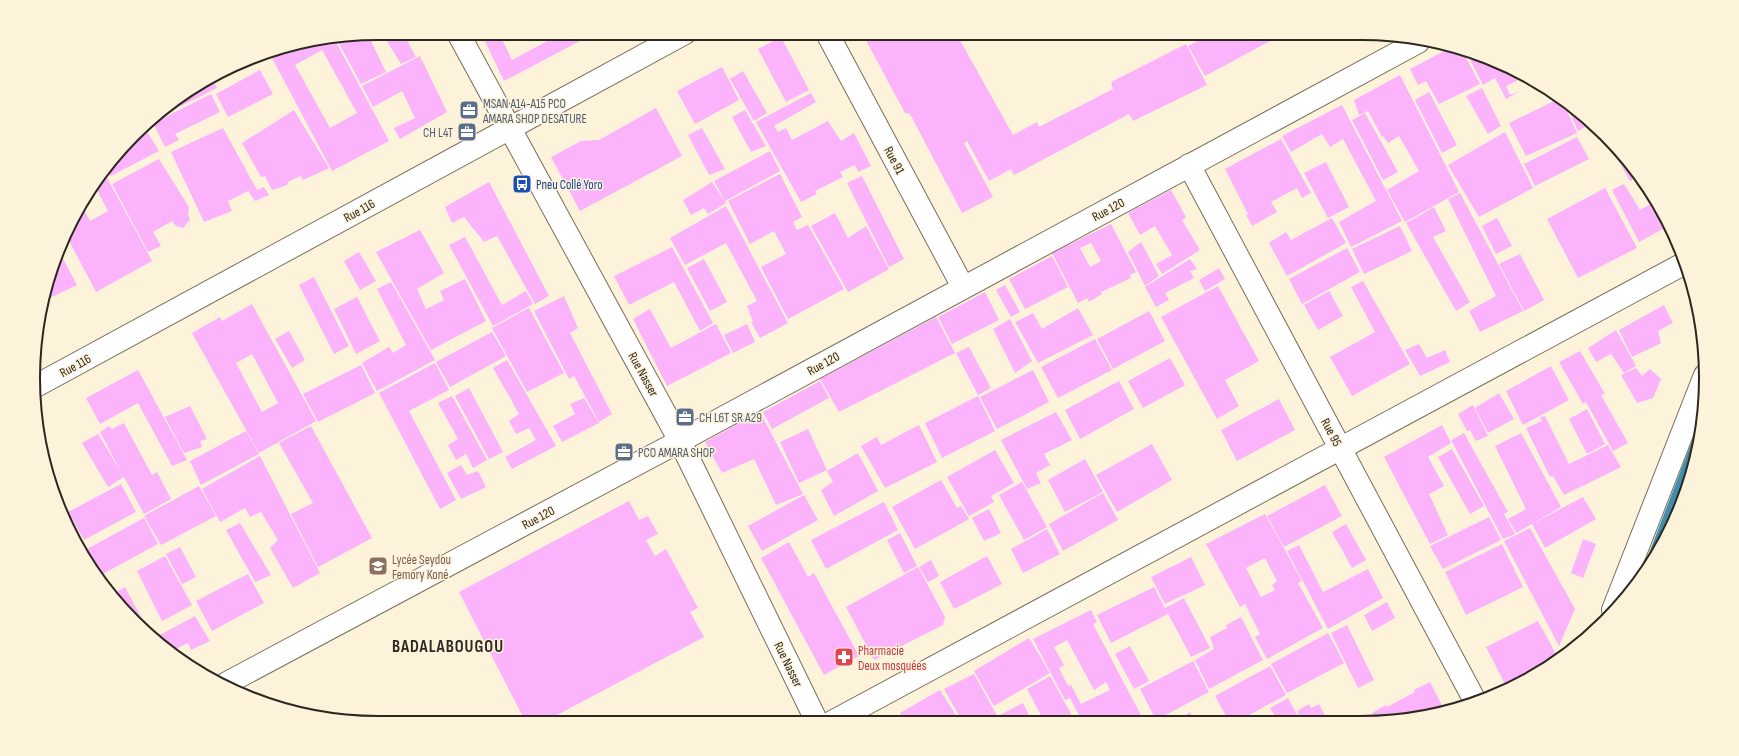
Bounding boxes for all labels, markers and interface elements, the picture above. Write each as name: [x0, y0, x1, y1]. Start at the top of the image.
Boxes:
place label: MSAN A14-A15 PCO AMARA SHOP DESATURE: [482, 96, 587, 127]
office icon: MSAN A14-A15 PCO AMARA SHOP DESATURE: [458, 99, 480, 121]
office icon: CH L4T: [456, 121, 478, 143]
place label: CH L4T: [423, 125, 453, 141]
street label: Rue 91: [880, 144, 908, 177]
bus stop icon: Pneu Collé Yoro: [511, 173, 533, 195]
place label: Pneu Collé Yoro: [536, 177, 603, 193]
street label: Rue 120: [1089, 195, 1128, 225]
street label: Rue 116: [341, 196, 378, 226]
street label: Rue 120: [804, 348, 843, 379]
street label: Rue Nasser: [624, 349, 662, 400]
street label: Rue 116: [57, 351, 94, 381]
office icon: CH L6T SR A29: [674, 406, 696, 428]
place label: CH L6T SR A29: [699, 410, 762, 426]
street label: Rue 95: [1317, 416, 1345, 449]
office icon: PCO AMARA SHOP: [613, 441, 635, 463]
place label: PCO AMARA SHOP: [638, 445, 715, 461]
street label: Rue 120: [519, 503, 558, 533]
place label: Lycée Seydou Femory Koné: [392, 552, 451, 583]
school or university icon: Lycée Seydou Femory Koné: [367, 555, 389, 577]
district label: BADALABOUGOU: [392, 637, 504, 657]
street label: Rue Nasser: [770, 639, 806, 690]
place label: Pharmacie Deux mosquées: [858, 643, 927, 674]
pharmacy icon: Pharmacie Deux mosquées: [833, 646, 855, 668]

